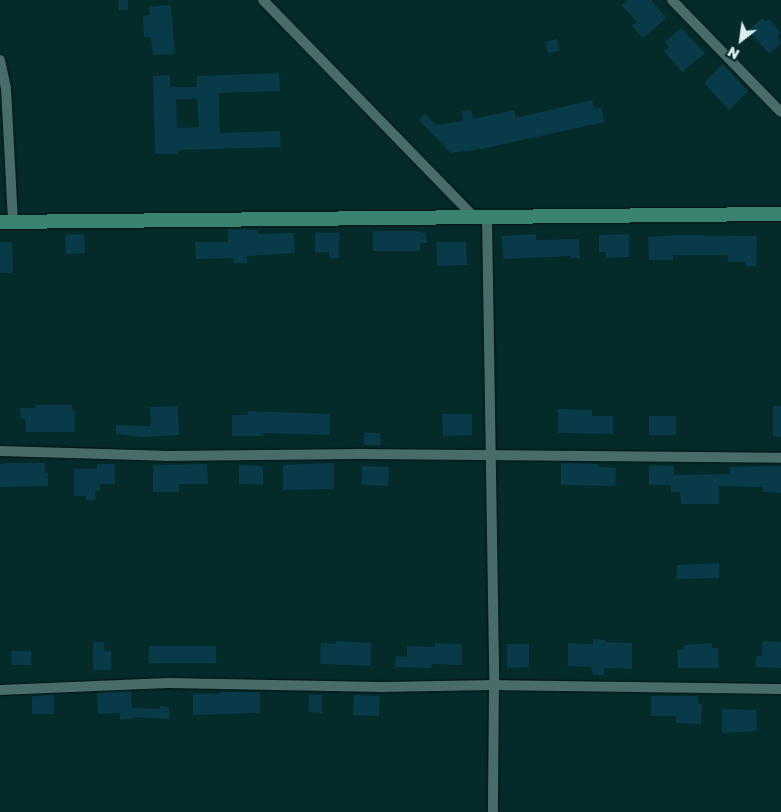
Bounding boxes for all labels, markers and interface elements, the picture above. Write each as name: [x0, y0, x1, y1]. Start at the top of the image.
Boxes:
north arrow: [716, 15, 766, 65]
text: N: [724, 43, 742, 63]

